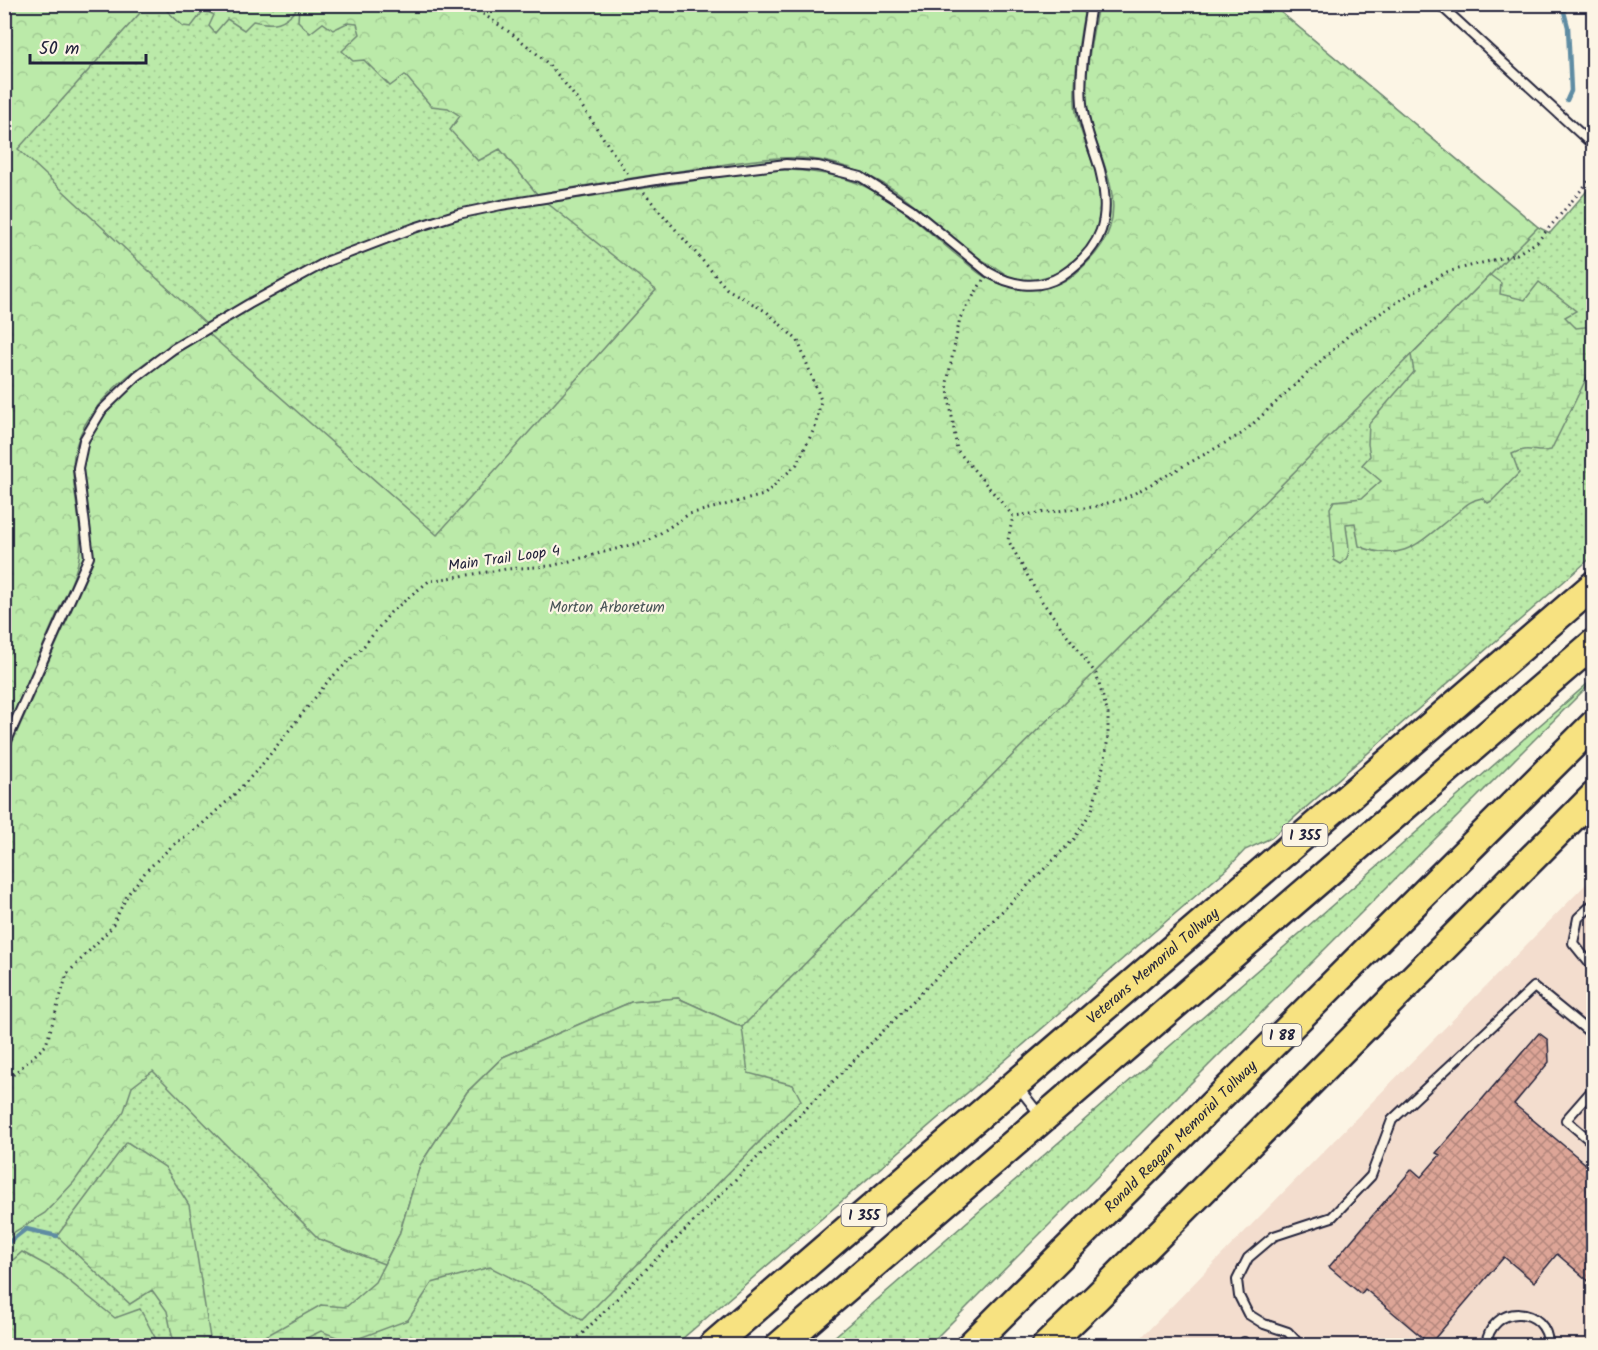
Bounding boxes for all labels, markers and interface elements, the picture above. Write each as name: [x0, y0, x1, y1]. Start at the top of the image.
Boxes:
scale bar: [30, 27, 146, 65]
text: 50 m: [39, 35, 79, 64]
street label: Main Trail Loop 4: [447, 539, 562, 579]
park label: Morton Arboretum: [549, 596, 665, 620]
road number: I 355: [1282, 824, 1328, 846]
street label: Veterans Memorial Tollway: [1082, 902, 1226, 1031]
road number: I 88: [1262, 1024, 1302, 1046]
street label: Ronald Reagan Memorial Tollway: [1099, 1055, 1264, 1219]
road number: I 355: [842, 1204, 886, 1226]

